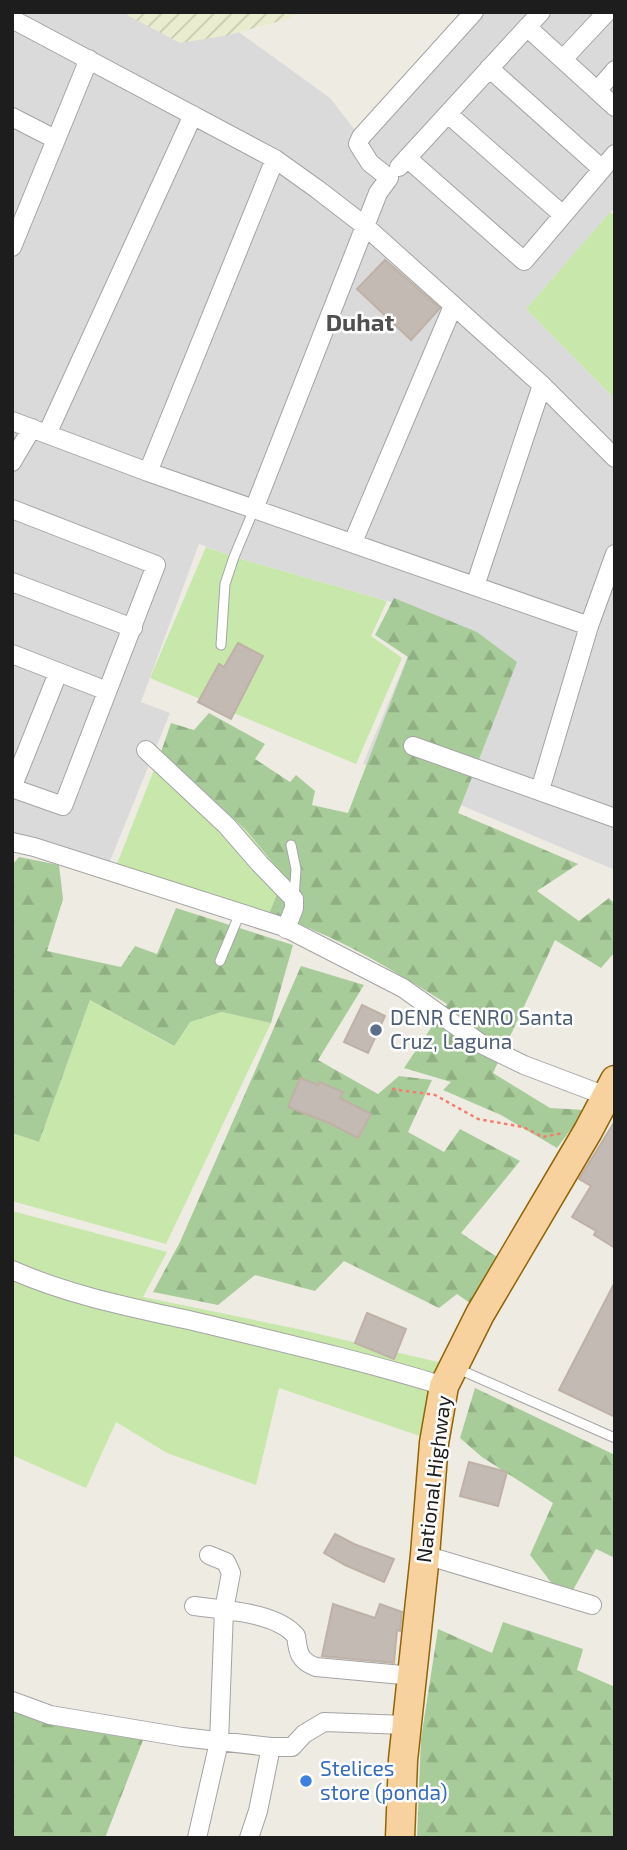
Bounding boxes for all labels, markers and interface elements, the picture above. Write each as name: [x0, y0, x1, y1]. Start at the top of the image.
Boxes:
district label: Duhat: [326, 307, 394, 336]
place label: DENR CENRO Santa Cruz, Laguna: [390, 1004, 573, 1053]
marker: DENR CENRO Santa Cruz, Laguna: [368, 1022, 384, 1038]
street label: National Highway: [410, 1394, 455, 1564]
place label: Stelices store (ponda): [320, 1755, 448, 1804]
marker: Stelices store (ponda): [298, 1773, 314, 1789]

